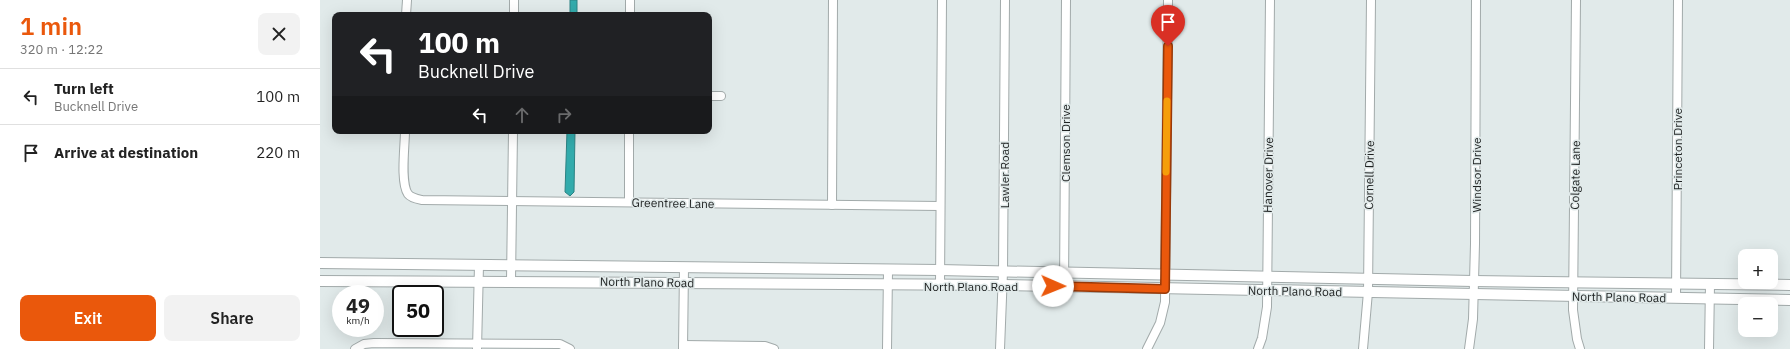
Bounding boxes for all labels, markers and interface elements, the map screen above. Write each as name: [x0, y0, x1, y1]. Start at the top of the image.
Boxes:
pin: [1151, 5, 1185, 46]
text: 1 min: [20, 10, 82, 42]
icon: arrive: [1157, 11, 1179, 33]
button: close: [258, 13, 300, 55]
text: 100 m: [418, 24, 500, 61]
icon: left: [352, 28, 404, 80]
text: 320 m · 12:22: [20, 41, 103, 58]
text: Bucknell Drive: [418, 60, 534, 83]
text: Turn left: [54, 79, 114, 98]
icon: left: [20, 86, 42, 108]
text: 100 m: [256, 87, 300, 106]
text: Bucknell Drive: [54, 98, 138, 115]
icon: left: [469, 104, 491, 126]
icon: ahead: [511, 104, 533, 126]
icon: right: [553, 104, 575, 126]
street label: Clemson Drive: [1058, 104, 1073, 182]
street label: Princeton Drive: [1670, 107, 1685, 190]
street label: Hanover Drive: [1260, 137, 1276, 213]
street label: Windsor Drive: [1469, 137, 1484, 213]
street label: Cornell Drive: [1361, 140, 1377, 210]
street label: Colgate Lane: [1567, 140, 1583, 210]
icon: arrive: [20, 142, 42, 164]
street label: Lawler Road: [997, 142, 1012, 208]
text: Arrive at destination: [54, 143, 198, 162]
text: 220 m: [256, 143, 300, 162]
street label: Greentree Lane: [631, 195, 715, 211]
map controls: [1738, 249, 1778, 337]
button: +: [1738, 249, 1778, 289]
position arrow: [1032, 265, 1074, 307]
street label: North Plano Road: [600, 274, 694, 290]
street label: North Plano Road: [924, 279, 1018, 294]
street label: North Plano Road: [1248, 283, 1342, 299]
speed limit sign: 50: [392, 285, 444, 337]
street label: North Plano Road: [1572, 289, 1666, 305]
text: 49: [346, 292, 370, 319]
button: Exit: [20, 295, 156, 341]
button: Share: [164, 295, 300, 341]
button: −: [1738, 297, 1778, 337]
text: km/h: [346, 314, 370, 327]

